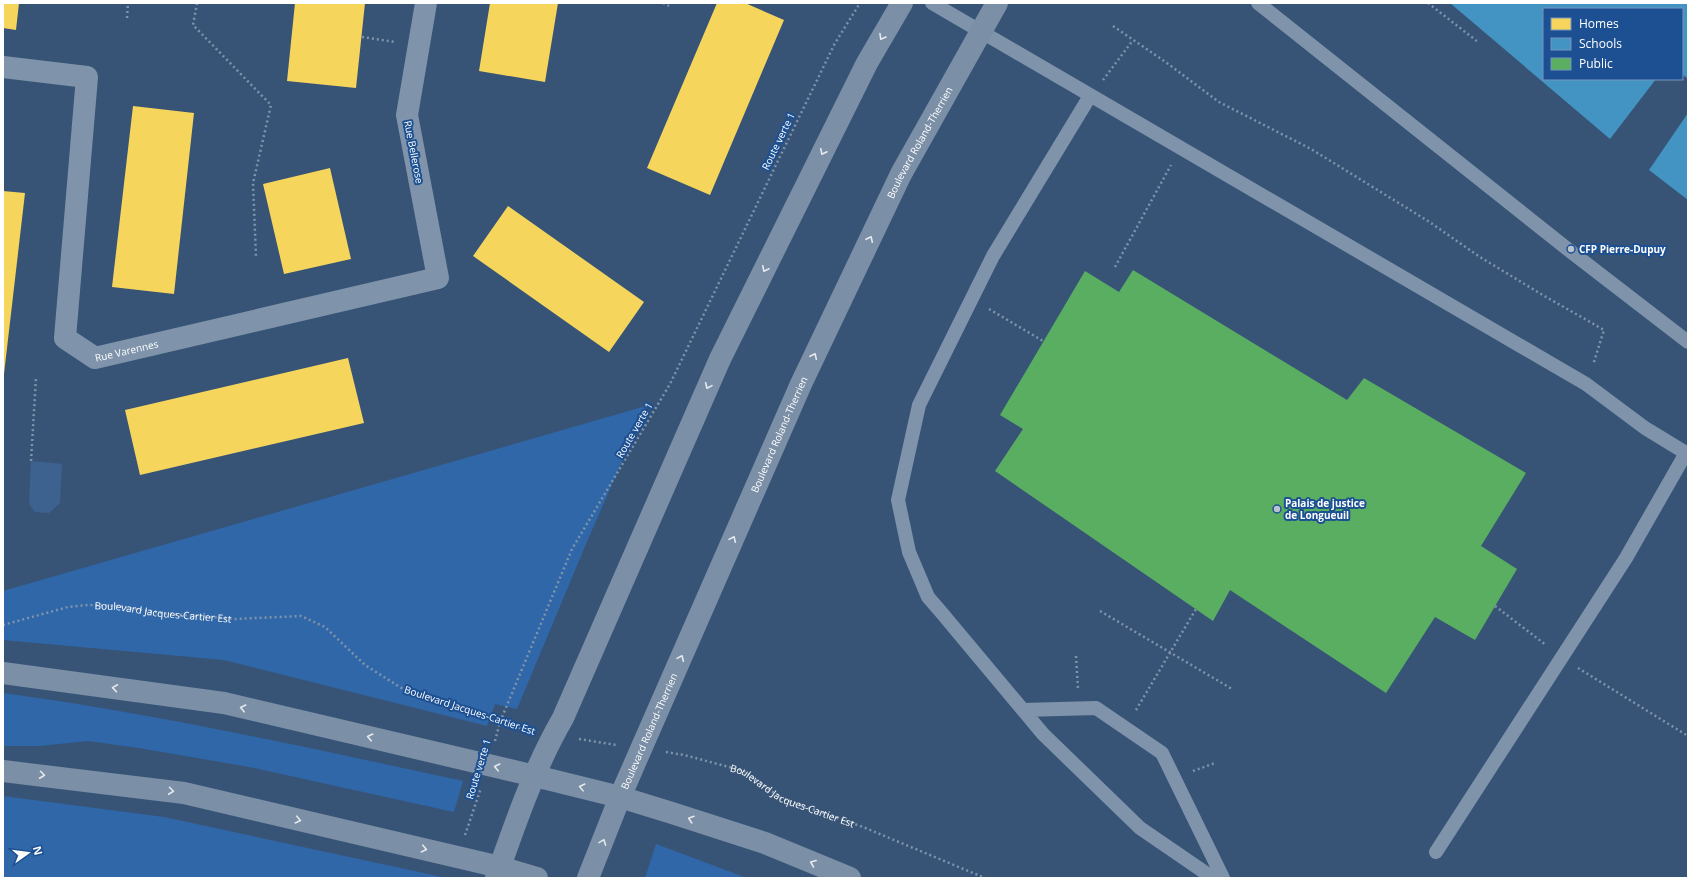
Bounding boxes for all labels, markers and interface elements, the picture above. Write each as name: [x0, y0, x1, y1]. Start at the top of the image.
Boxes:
legend: [1543, 8, 1683, 80]
text: Homes: [1579, 15, 1619, 32]
one-way arrow: [880, 33, 887, 40]
text: Schools: [1579, 35, 1622, 52]
text: Public: [1579, 55, 1613, 72]
street label: Boulevard Roland-Therrien: [883, 84, 956, 201]
street label: Route verte 1: [758, 110, 798, 172]
street label: Rue Bellerose: [401, 119, 427, 185]
one-way arrow: [820, 148, 828, 155]
one-way arrow: [865, 236, 873, 243]
place label: CFP Pierre-Dupuy: [1579, 242, 1666, 256]
marker: CFP Pierre-Dupuy: [1566, 244, 1576, 254]
one-way arrow: [762, 264, 770, 272]
street label: Rue Varennes: [94, 336, 160, 365]
one-way arrow: [809, 353, 817, 361]
street label: Boulevard Roland-Therrien: [747, 374, 811, 495]
one-way arrow: [705, 382, 713, 389]
street label: Route verte 1: [612, 400, 656, 460]
place label: Palais de justice de Longueuil: [1285, 496, 1365, 522]
marker: Palais de justice de Longueuil: [1272, 504, 1282, 514]
one-way arrow: [728, 536, 736, 544]
street label: Boulevard Jacques-Cartier Est: [95, 598, 232, 626]
one-way arrow: [676, 655, 684, 663]
street label: Boulevard Roland-Therrien: [617, 671, 681, 792]
street label: Boulevard Jacques-Cartier Est: [403, 682, 538, 738]
one-way arrow: [112, 684, 118, 693]
one-way arrow: [240, 704, 247, 712]
one-way arrow: [367, 734, 373, 742]
street label: Route verte 1: [462, 737, 494, 801]
street label: Boulevard Jacques-Cartier Est: [729, 761, 857, 831]
one-way arrow: [494, 763, 500, 771]
one-way arrow: [39, 771, 45, 780]
one-way arrow: [579, 784, 586, 792]
one-way arrow: [168, 787, 174, 796]
one-way arrow: [294, 815, 301, 823]
one-way arrow: [688, 815, 695, 824]
north arrow: [8, 833, 48, 873]
one-way arrow: [598, 838, 606, 845]
text: N: [30, 844, 47, 857]
one-way arrow: [420, 844, 427, 853]
one-way arrow: [810, 860, 817, 868]

